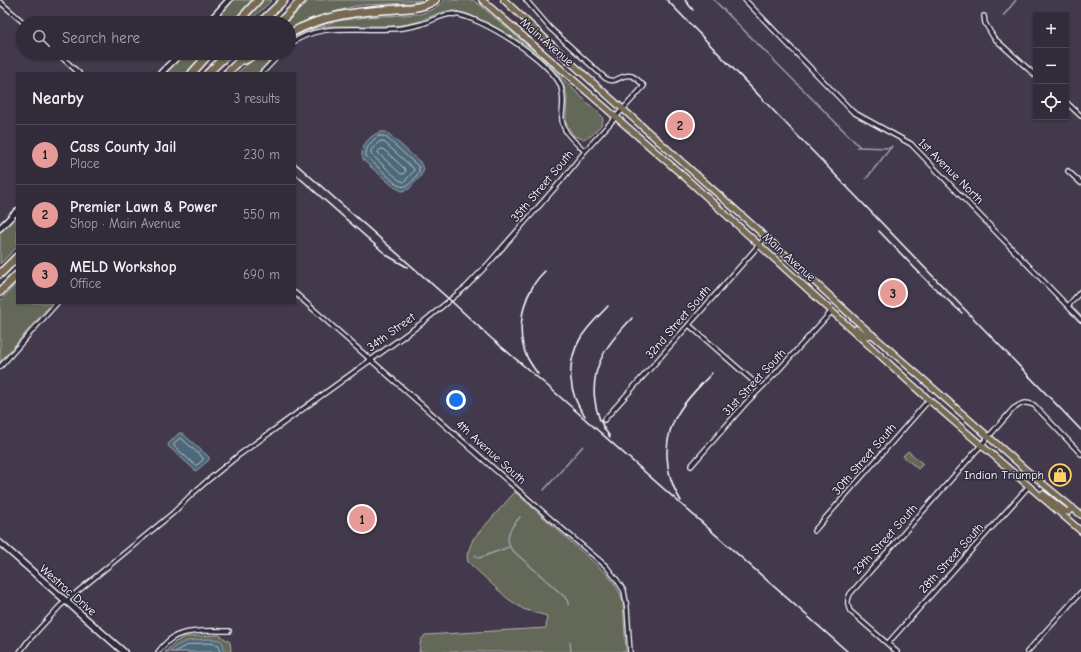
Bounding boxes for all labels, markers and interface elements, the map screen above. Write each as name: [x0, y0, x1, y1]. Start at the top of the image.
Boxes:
map controls: [1033, 12, 1069, 120]
button: +: [1033, 12, 1069, 48]
street label: Main Avenue: [517, 15, 577, 69]
search box: [16, 16, 296, 60]
icon: search: [30, 27, 52, 49]
text: Search here: [62, 29, 140, 47]
button: −: [1033, 48, 1069, 84]
button: locate: [1033, 84, 1069, 120]
text: Nearby: [32, 89, 83, 108]
text: 3 results: [234, 91, 280, 106]
pin: 2: [667, 110, 693, 140]
street label: 1st Avenue North: [915, 135, 987, 207]
text: Cass County Jail: [70, 138, 176, 156]
text: 1: [42, 147, 48, 162]
text: 230 m: [244, 147, 280, 162]
street label: 35th Street South: [508, 147, 576, 225]
text: Place: [70, 156, 100, 171]
text: Premier Lawn & Power: [70, 198, 217, 216]
text: 2: [42, 207, 48, 222]
text: 550 m: [243, 207, 280, 222]
text: Shop · Main Avenue: [70, 216, 181, 231]
street label: Main Avenue: [760, 230, 818, 284]
text: MELD Workshop: [70, 258, 176, 276]
text: 3: [42, 267, 48, 282]
text: 690 m: [243, 267, 280, 282]
text: Office: [70, 276, 101, 291]
pin: 3: [880, 278, 906, 308]
street label: 32nd Street South: [642, 283, 714, 361]
street label: 34th Street: [364, 310, 418, 354]
street label: 31st Street South: [719, 346, 789, 418]
your location: [446, 390, 466, 410]
street label: 4th Avenue South: [453, 417, 529, 487]
street label: 30th Street South: [829, 420, 899, 498]
shop icon: Indian Triumph: [1047, 462, 1073, 488]
place label: Indian Triumph: [964, 468, 1044, 482]
street label: 29th Street South: [850, 501, 920, 577]
pin: 1: [349, 504, 375, 534]
street label: 28th Street South: [916, 520, 986, 596]
street label: Westrac Drive: [37, 562, 99, 618]

